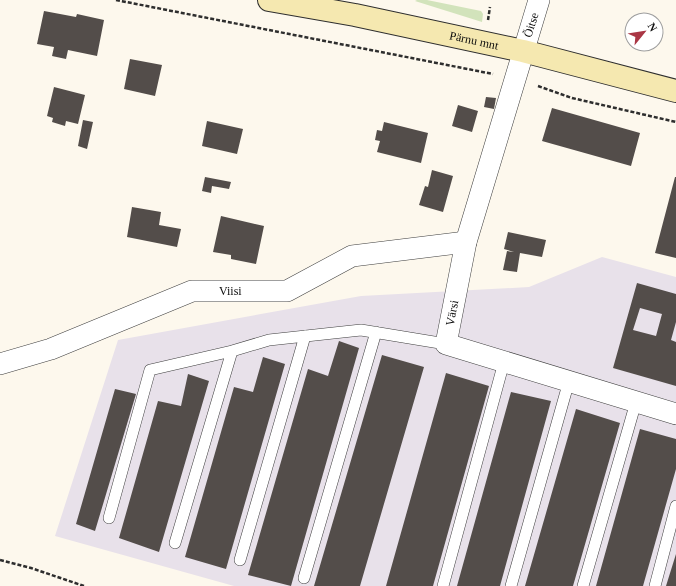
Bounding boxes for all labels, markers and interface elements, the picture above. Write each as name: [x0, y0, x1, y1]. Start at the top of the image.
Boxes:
street label: Õitse: [520, 11, 542, 39]
north arrow: [624, 12, 664, 52]
text: N: [645, 21, 660, 33]
street label: Pärnu mnt: [448, 28, 500, 53]
street label: Viisi: [219, 284, 242, 298]
street label: Värsi: [443, 298, 461, 327]

